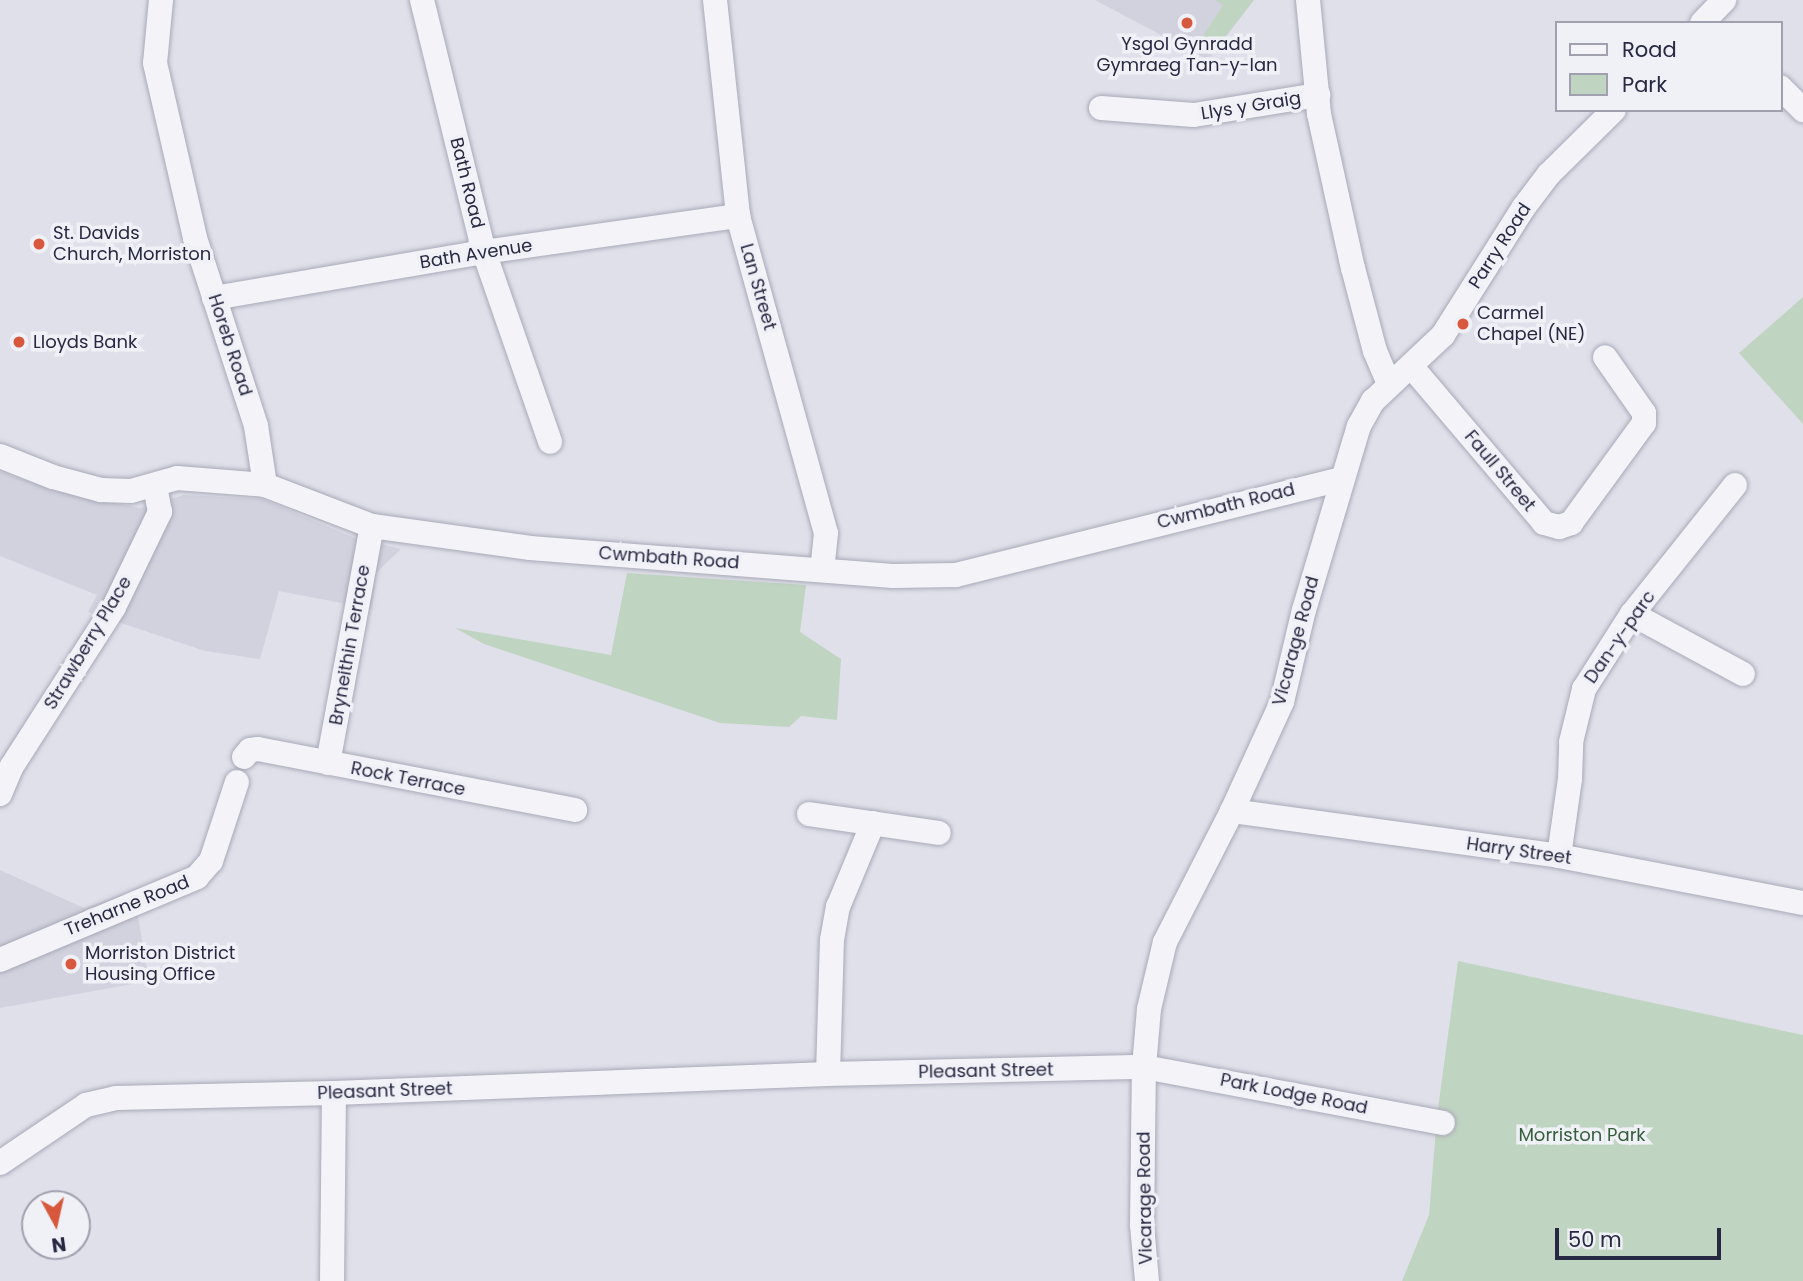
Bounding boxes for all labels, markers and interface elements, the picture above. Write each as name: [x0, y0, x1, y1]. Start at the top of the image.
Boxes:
marker: Ysgol Gynradd Gymraeg Tan-y-lan: [1179, 15, 1195, 31]
legend: [1554, 21, 1782, 112]
place label: Ysgol Gynradd Gymraeg Tan-y-lan: [1096, 34, 1278, 76]
text: Road: [1622, 35, 1677, 64]
text: Park: [1622, 70, 1667, 99]
street label: Llys y Graig: [1199, 87, 1303, 125]
street label: Bath Road: [445, 135, 489, 231]
street label: Parry Road: [1464, 199, 1536, 293]
place label: St. Davids Church, Morriston: [53, 223, 211, 266]
street label: Bath Avenue: [418, 234, 534, 274]
marker: St. Davids Church, Morriston: [31, 236, 47, 252]
street label: Lan Street: [735, 241, 781, 333]
street label: Horeb Road: [203, 291, 257, 399]
place label: Carmel Chapel (NE): [1477, 303, 1585, 346]
marker: Carmel Chapel (NE): [1455, 316, 1471, 332]
place label: Lloyds Bank: [33, 331, 137, 353]
marker: Lloyds Bank: [11, 334, 27, 350]
street label: Faull Street: [1460, 426, 1540, 516]
street label: Cwmbath Road: [1155, 478, 1297, 534]
street label: Cwmbath Road: [598, 542, 740, 574]
street label: Bryneithin Terrace: [325, 563, 375, 727]
street label: Strawberry Place: [40, 572, 136, 714]
street label: Vicarage Road: [1268, 574, 1324, 708]
street label: Dan-y-parc: [1580, 586, 1660, 688]
street label: Rock Terrace: [349, 757, 467, 801]
street label: Harry Street: [1465, 833, 1573, 869]
street label: Treharne Road: [62, 871, 192, 941]
place label: Morriston District Housing Office: [85, 943, 235, 986]
marker: Morriston District Housing Office: [63, 956, 79, 972]
street label: Pleasant Street: [918, 1059, 1054, 1083]
street label: Park Lodge Road: [1218, 1069, 1370, 1119]
street label: Pleasant Street: [317, 1078, 453, 1104]
park label: Morriston Park: [1518, 1124, 1646, 1146]
street label: Vicarage Road: [1133, 1131, 1157, 1265]
north arrow: [21, 1190, 91, 1260]
scale bar: [1558, 1214, 1724, 1258]
text: 50 m: [1568, 1225, 1622, 1254]
text: N: [50, 1230, 68, 1259]

